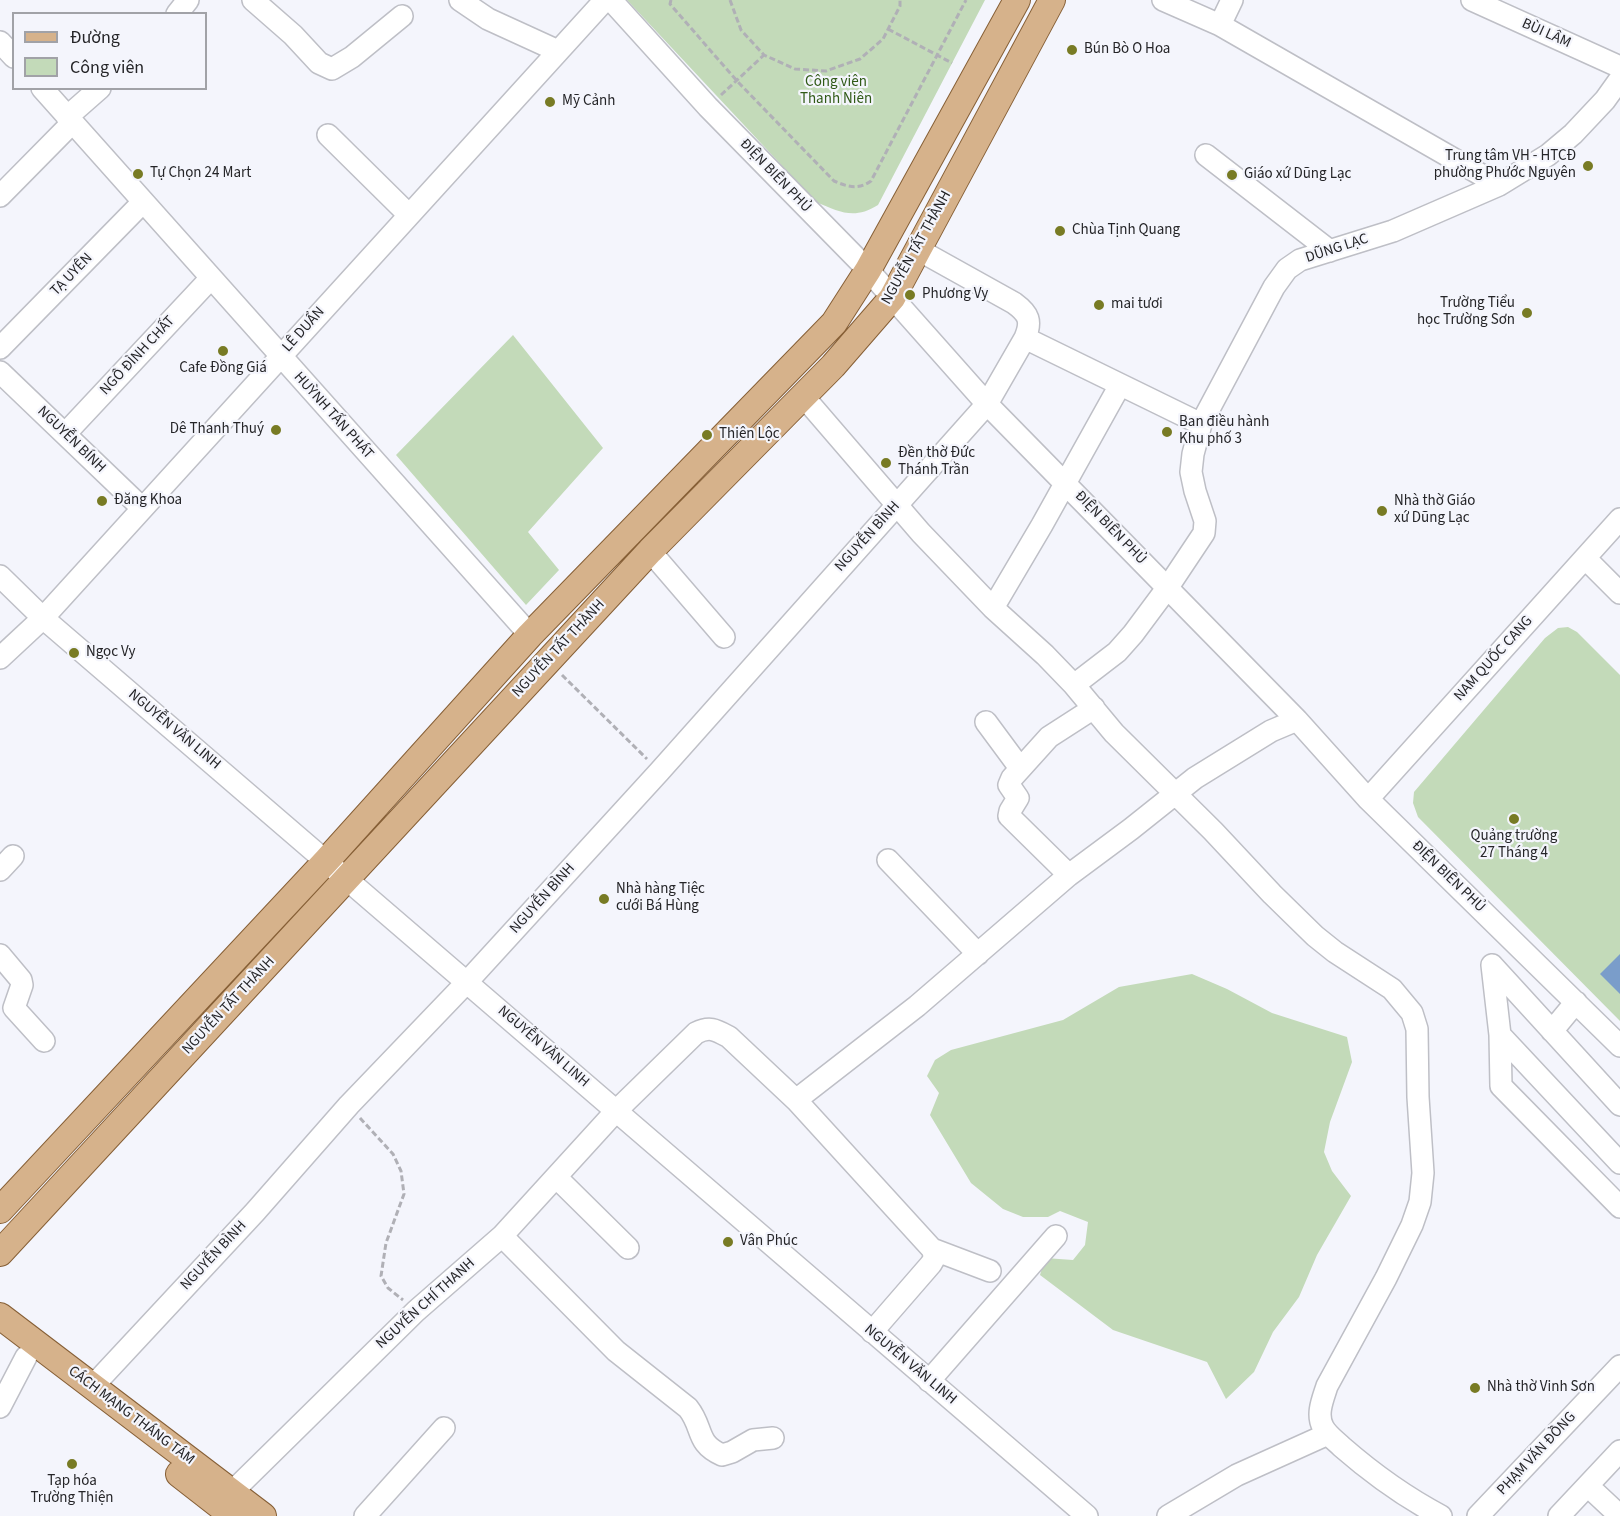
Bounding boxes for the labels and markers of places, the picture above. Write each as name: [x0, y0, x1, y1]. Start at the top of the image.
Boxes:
place label: Bún Bò O Hoa: [1084, 41, 1170, 59]
marker: Bún Bò O Hoa: [1065, 43, 1079, 57]
place label: Mỹ Cảnh: [562, 93, 615, 111]
marker: Mỹ Cảnh: [543, 95, 557, 109]
place label: Trung tâm VH - HTCĐ phường Phước Nguyên: [1434, 148, 1576, 183]
marker: Trung tâm VH - HTCĐ phường Phước Nguyên: [1581, 159, 1595, 173]
place label: Tự Chọn 24 Mart: [150, 165, 251, 183]
place label: Giáo xứ Dũng Lạc: [1244, 166, 1351, 184]
marker: Tự Chọn 24 Mart: [131, 167, 145, 181]
marker: Giáo xứ Dũng Lạc: [1225, 168, 1239, 182]
place label: Chùa Tịnh Quang: [1072, 222, 1180, 240]
marker: Chùa Tịnh Quang: [1053, 224, 1067, 238]
place label: Phương Vy: [922, 286, 988, 304]
marker: Phương Vy: [903, 288, 917, 302]
place label: Trường Tiểu học Trường Sơn: [1417, 295, 1515, 330]
place label: mai tươi: [1111, 296, 1163, 314]
marker: mai tươi: [1092, 298, 1106, 312]
marker: Trường Tiểu học Trường Sơn: [1520, 306, 1534, 320]
marker: Cafe Đồng Giá: [216, 344, 230, 358]
place label: Cafe Đồng Giá: [179, 360, 267, 378]
place label: Ban điều hành Khu phố 3: [1179, 414, 1269, 449]
place label: Dê Thanh Thuý: [170, 421, 264, 439]
marker: Dê Thanh Thuý: [269, 423, 283, 437]
marker: Ban điều hành Khu phố 3: [1160, 425, 1174, 439]
place label: Thiên Lộc: [719, 426, 780, 444]
marker: Thiên Lộc: [700, 428, 714, 442]
place label: Đền thờ Đức Thánh Trần: [898, 445, 975, 480]
marker: Đền thờ Đức Thánh Trần: [879, 456, 893, 470]
place label: Đăng Khoa: [114, 492, 182, 510]
place label: Nhà thờ Giáo xứ Dũng Lạc: [1394, 493, 1475, 528]
marker: Đăng Khoa: [95, 494, 109, 508]
marker: Nhà thờ Giáo xứ Dũng Lạc: [1375, 504, 1389, 518]
place label: Ngọc Vy: [86, 644, 136, 662]
marker: Ngọc Vy: [67, 646, 81, 660]
marker: Quảng trường 27 Tháng 4: [1507, 812, 1521, 826]
place label: Quảng trường 27 Tháng 4: [1471, 828, 1557, 863]
place label: Nhà hàng Tiệc cưới Bá Hùng: [616, 881, 705, 916]
marker: Nhà hàng Tiệc cưới Bá Hùng: [597, 892, 611, 906]
place label: Vân Phúc: [740, 1233, 798, 1251]
marker: Vân Phúc: [721, 1235, 735, 1249]
place label: Nhà thờ Vinh Sơn: [1487, 1379, 1595, 1397]
marker: Nhà thờ Vinh Sơn: [1468, 1381, 1482, 1395]
marker: Tạp hóa Trường Thiện: [65, 1457, 79, 1471]
place label: Tạp hóa Trường Thiện: [30, 1473, 114, 1508]

